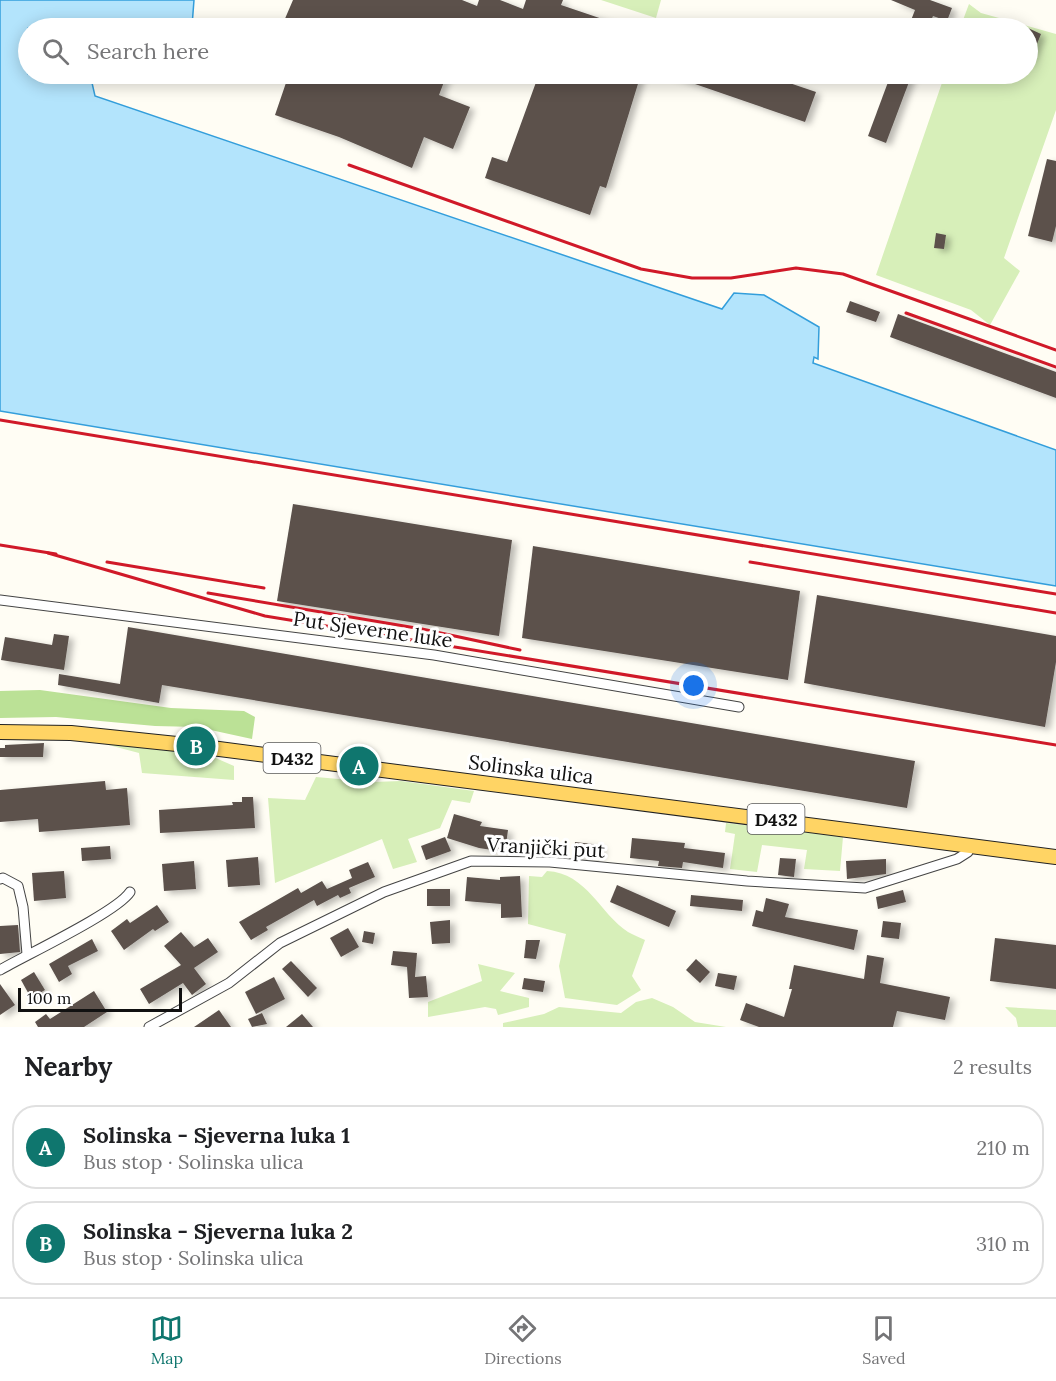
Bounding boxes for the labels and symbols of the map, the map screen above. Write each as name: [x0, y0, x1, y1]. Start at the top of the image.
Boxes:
street label: Put Sjeverne luke: [292, 605, 455, 653]
your location: [679, 671, 708, 700]
pin: B: [176, 724, 216, 768]
road number: D432: [264, 743, 320, 773]
pin: A: [340, 744, 378, 789]
street label: Solinska ulica: [467, 749, 595, 789]
road number: D432: [748, 804, 804, 834]
street label: Vranjički put: [485, 831, 606, 863]
scale bar: [18, 985, 182, 1012]

